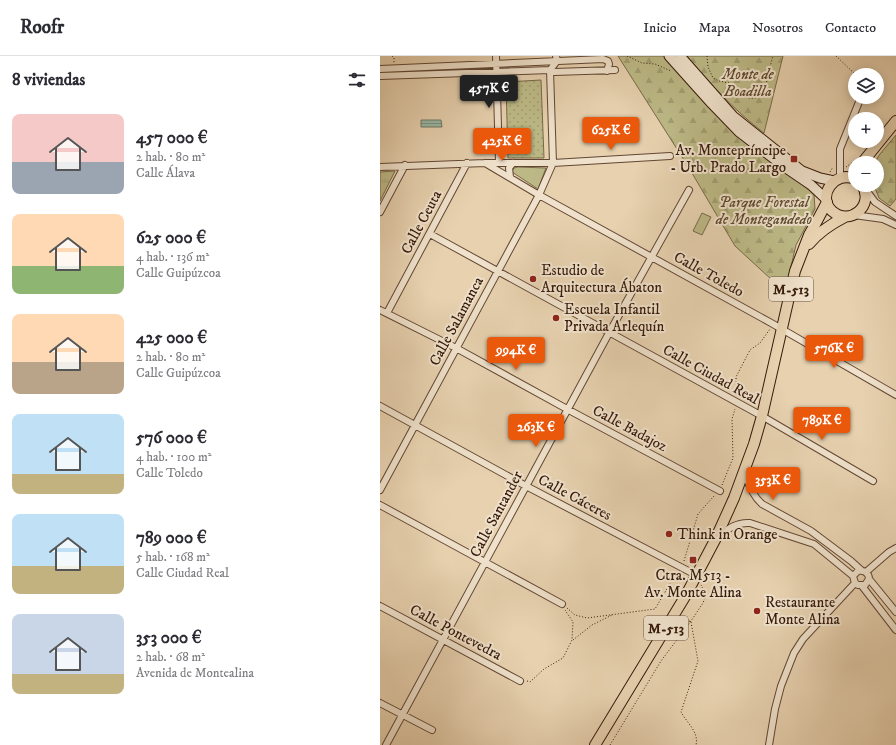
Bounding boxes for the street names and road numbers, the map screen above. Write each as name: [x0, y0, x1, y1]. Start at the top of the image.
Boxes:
street label: Calle Ceuta: [397, 187, 446, 257]
street label: Calle Toledo: [670, 247, 747, 301]
street label: Calle Salamanca: [425, 273, 488, 369]
road number: M-513: [769, 277, 813, 301]
street label: Calle Ciudad Real: [659, 340, 763, 409]
street label: Calle Badajoz: [589, 401, 671, 456]
street label: Calle Santander: [466, 467, 527, 561]
street label: Calle Cáceres: [535, 470, 615, 525]
street label: Calle Pontevedra: [407, 600, 506, 665]
road number: M-513: [644, 616, 688, 640]

